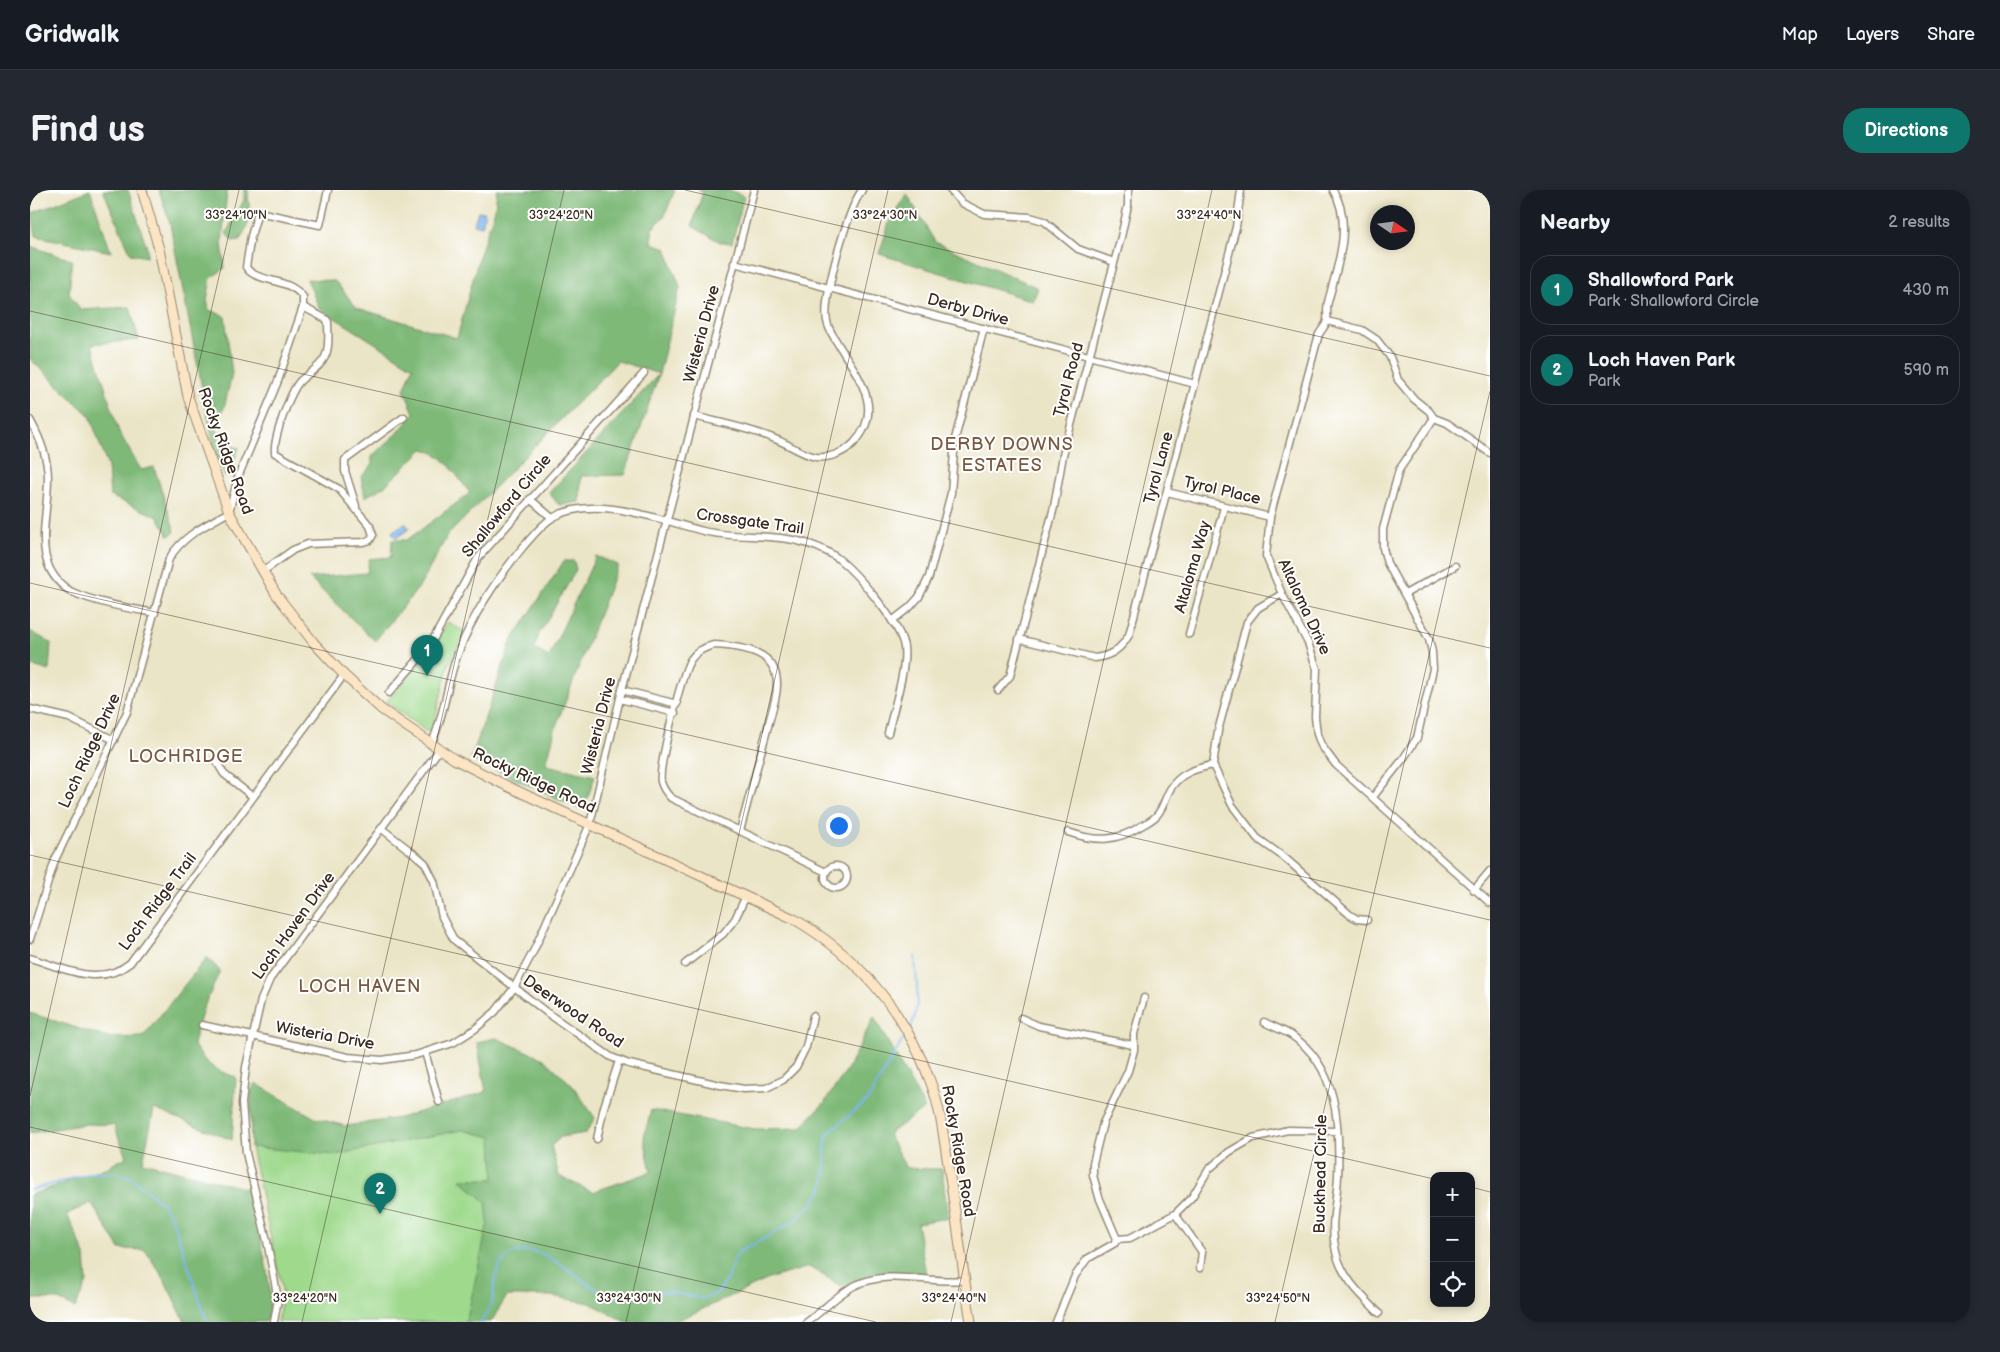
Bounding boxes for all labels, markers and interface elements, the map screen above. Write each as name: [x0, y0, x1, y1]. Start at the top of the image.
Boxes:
text: Gridwalk: [25, 20, 119, 49]
text: Map: [1782, 24, 1818, 45]
text: Layers: [1846, 24, 1899, 45]
text: Share: [1927, 24, 1975, 45]
button: Directions: [1843, 108, 1970, 153]
text: Find us: [30, 109, 145, 152]
north arrow: [1370, 205, 1415, 250]
text: 33°24'10"N: [205, 208, 267, 223]
text: 33°24'20"N: [529, 208, 593, 223]
text: 33°24'30"N: [853, 208, 917, 223]
text: 33°24'40"N: [1177, 208, 1241, 223]
text: Nearby: [1540, 210, 1610, 235]
text: 2 results: [1888, 213, 1950, 232]
text: Shallowford Park: [1588, 269, 1734, 292]
text: 1: [1554, 281, 1560, 300]
text: 430 m: [1902, 281, 1949, 300]
street label: Wisteria Drive: [680, 283, 724, 385]
street label: Derby Drive: [925, 290, 1011, 330]
text: Park · Shallowford Circle: [1588, 292, 1759, 311]
street label: Tyrol Road: [1050, 341, 1088, 419]
text: Loch Haven Park: [1588, 349, 1735, 372]
text: 2: [1552, 361, 1562, 380]
text: 590 m: [1904, 361, 1949, 380]
text: Park: [1588, 372, 1620, 391]
street label: Rocky Ridge Road: [193, 385, 257, 517]
street label: Tyrol Lane: [1140, 429, 1178, 506]
district label: DERBY DOWNS ESTATES: [930, 434, 1074, 476]
street label: Shallowford Circle: [458, 450, 556, 561]
street label: Tyrol Place: [1182, 473, 1263, 509]
street label: Crossgate Trail: [695, 505, 805, 539]
street label: Altaloma Way: [1171, 518, 1215, 615]
street label: Altaloma Drive: [1273, 556, 1335, 658]
pin: 1: [411, 635, 443, 676]
street label: Wisteria Drive: [578, 675, 620, 777]
street label: Loch Ridge Drive: [55, 690, 125, 811]
street label: Rocky Ridge Road: [469, 744, 599, 818]
district label: LOCHRIDGE: [128, 746, 244, 767]
your location: [826, 813, 852, 839]
street label: Loch Ridge Trail: [115, 850, 201, 954]
street label: Loch Haven Drive: [249, 868, 340, 983]
street label: Deerwood Road: [519, 971, 627, 1053]
district label: LOCH HAVEN: [298, 976, 422, 997]
street label: Wisteria Drive: [274, 1018, 376, 1054]
street label: Rocky Ridge Road: [937, 1084, 979, 1218]
street label: Buckhead Circle: [1310, 1114, 1332, 1234]
map controls: [1430, 1172, 1475, 1307]
button: +: [1430, 1172, 1475, 1217]
pin: 2: [364, 1173, 396, 1214]
button: −: [1430, 1217, 1475, 1262]
button: locate: [1430, 1262, 1475, 1307]
text: 33°24'20"N: [273, 1291, 337, 1306]
text: 33°24'30"N: [597, 1291, 661, 1306]
text: 33°24'40"N: [922, 1291, 986, 1306]
text: 33°24'50"N: [1246, 1291, 1310, 1306]

